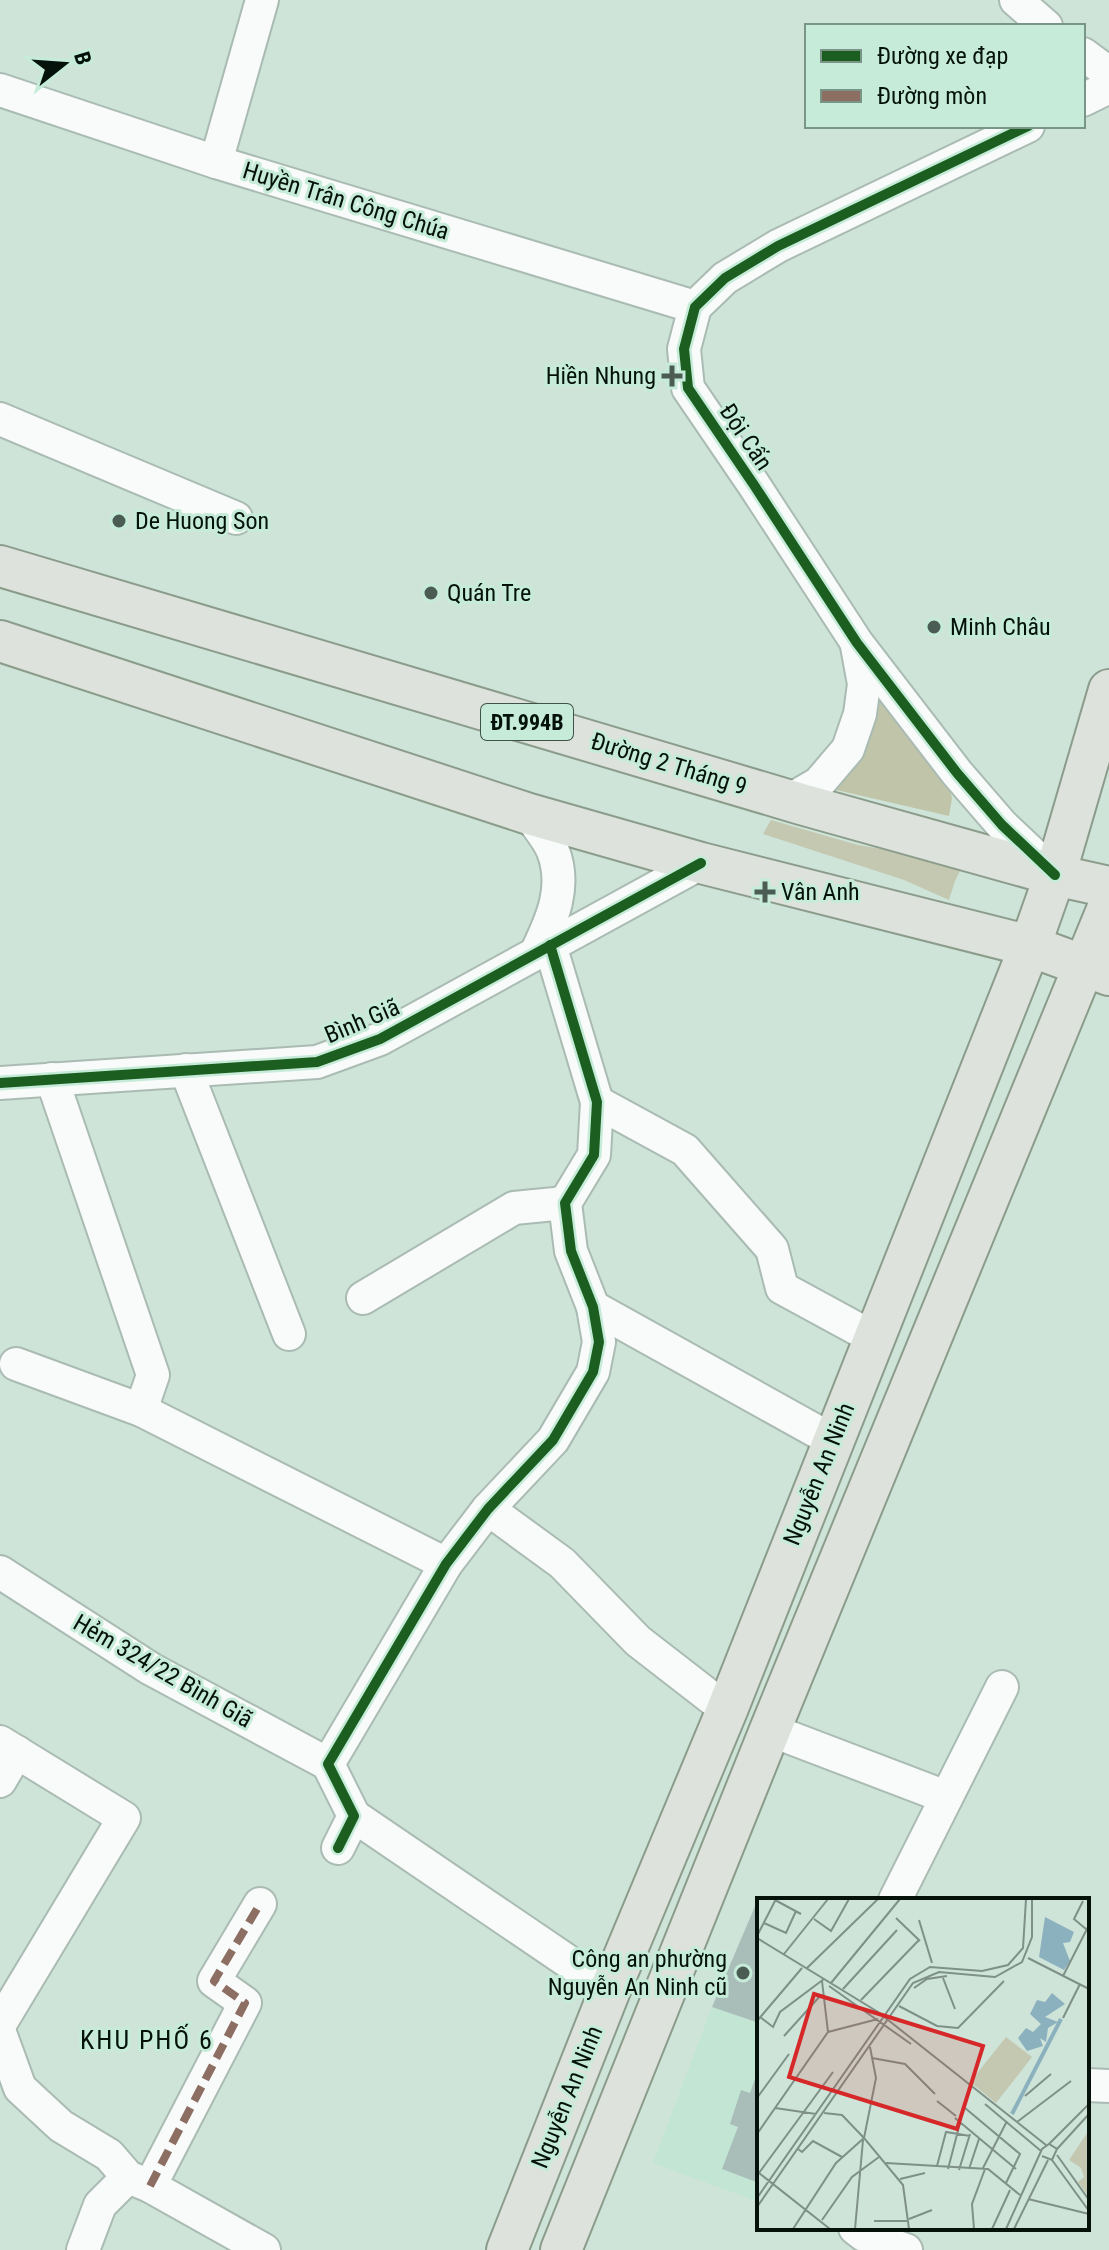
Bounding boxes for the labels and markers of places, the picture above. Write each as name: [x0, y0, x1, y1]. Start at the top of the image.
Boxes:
place label: Hiền Nhung: [546, 362, 656, 390]
marker: Hiền Nhung: [663, 367, 681, 385]
place label: De Huong Son: [135, 507, 269, 535]
marker: De Huong Son: [110, 512, 128, 530]
place label: Quán Tre: [447, 579, 531, 607]
marker: Quán Tre: [422, 584, 440, 602]
place label: Minh Châu: [950, 613, 1051, 641]
marker: Minh Châu: [925, 618, 943, 636]
place label: Vân Anh: [781, 878, 860, 906]
marker: Vân Anh: [756, 883, 774, 901]
place label: Công an phường Nguyễn An Ninh cũ: [548, 1945, 727, 2001]
marker: Công an phường Nguyễn An Ninh cũ: [734, 1964, 752, 1982]

